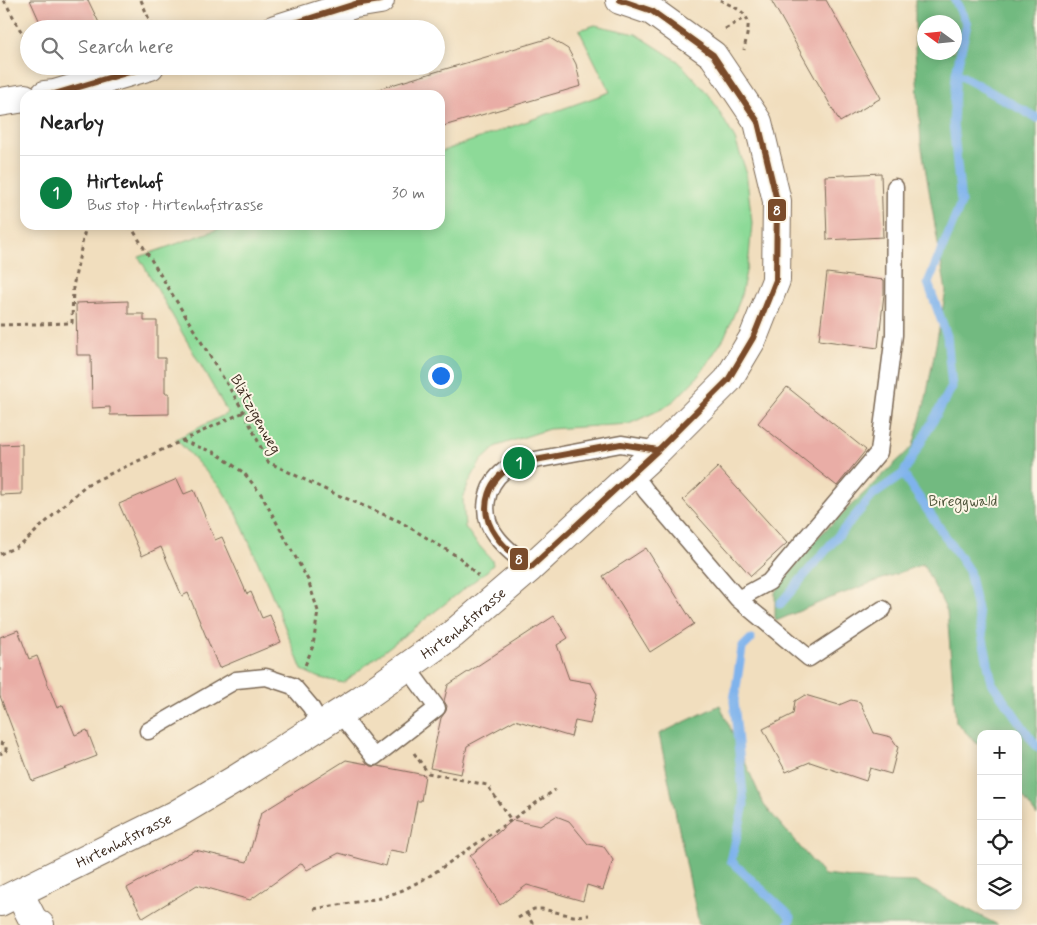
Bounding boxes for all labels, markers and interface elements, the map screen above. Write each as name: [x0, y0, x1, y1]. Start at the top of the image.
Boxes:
north arrow: [917, 15, 962, 60]
search box: [20, 20, 445, 75]
icon: search: [38, 34, 66, 62]
text: Search here: [78, 35, 174, 60]
text: Nearby: [40, 109, 104, 137]
text: Hirtenhof: [87, 170, 164, 195]
text: 1: [52, 183, 60, 204]
text: 30 m: [392, 183, 425, 204]
text: Bus stop · Hirtenhofstrasse: [87, 195, 263, 216]
line badge: 8: [767, 198, 787, 222]
text: 8: [773, 202, 781, 220]
your location: [428, 363, 454, 389]
street label: Blätzigenweg: [224, 371, 285, 458]
pin: 1: [503, 444, 535, 482]
park label: Bireggwald: [929, 492, 998, 513]
line badge: 8: [509, 547, 529, 571]
text: 8: [515, 551, 523, 569]
street label: Hirtenhofstrasse: [417, 584, 511, 665]
map controls: [977, 730, 1022, 910]
button: +: [977, 730, 1022, 775]
button: −: [977, 775, 1022, 820]
street label: Hirtenhofstrasse: [73, 809, 175, 874]
button: locate: [977, 820, 1022, 865]
button: layers: [977, 865, 1022, 910]

